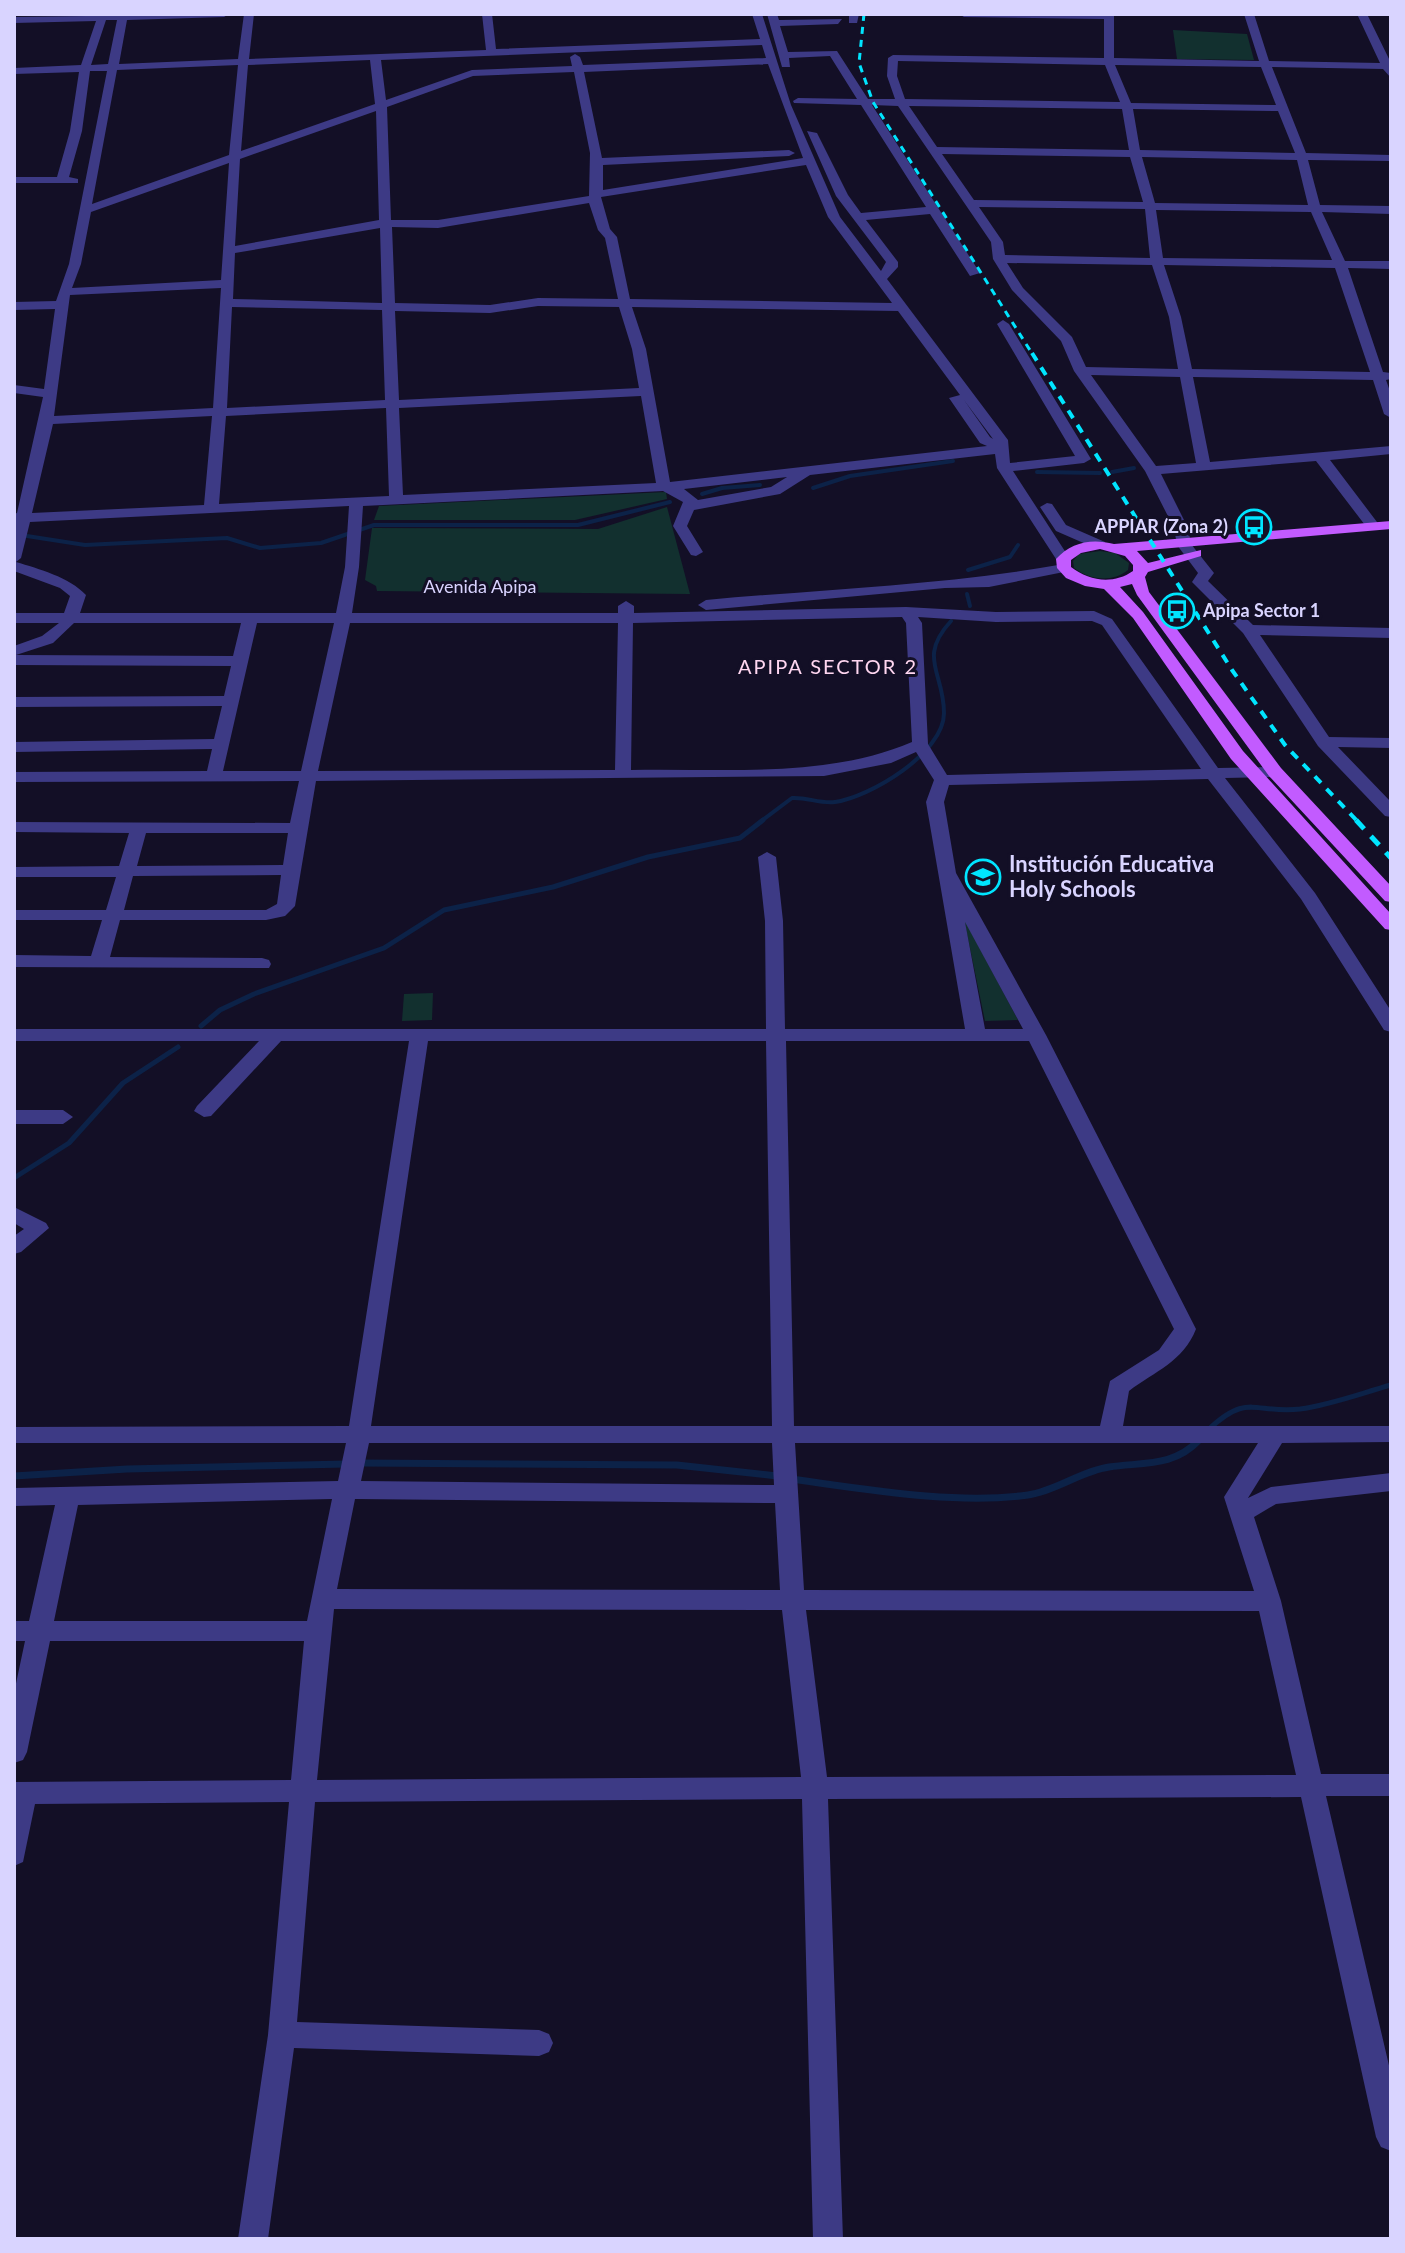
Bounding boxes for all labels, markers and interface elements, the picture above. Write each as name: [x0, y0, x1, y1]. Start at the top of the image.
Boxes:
bus stop icon: APPIAR (Zona 2): [1235, 508, 1273, 546]
place label: APPIAR (Zona 2): [1094, 515, 1228, 537]
street label: Avenida Apipa: [424, 575, 537, 597]
bus stop icon: Apipa Sector 1: [1158, 592, 1196, 630]
place label: Apipa Sector 1: [1202, 599, 1320, 621]
district label: APIPA SECTOR 2: [738, 654, 918, 678]
place label: Institución Educativa Holy Schools: [1009, 850, 1214, 902]
school or university icon: Institución Educativa Holy Schools: [964, 858, 1002, 896]

